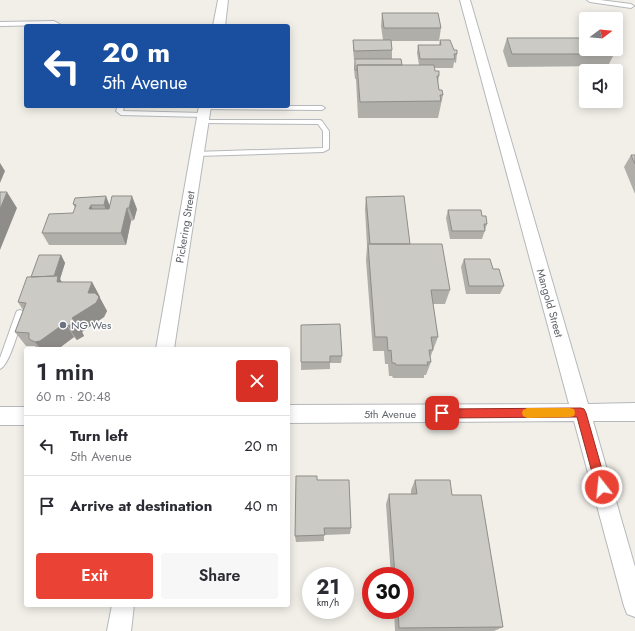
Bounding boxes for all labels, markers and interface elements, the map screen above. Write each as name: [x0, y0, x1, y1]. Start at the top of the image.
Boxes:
north arrow: [579, 12, 623, 56]
map controls: [579, 12, 623, 108]
text: 20 m: [102, 32, 170, 73]
icon: left: [36, 40, 88, 92]
button: sound: [579, 64, 623, 108]
text: 5th Avenue: [102, 70, 187, 96]
street label: Pickering Street: [171, 189, 199, 264]
street label: Mangold Street: [533, 267, 568, 339]
place label: NG Wes: [71, 317, 112, 333]
marker: NG Wes: [58, 320, 68, 330]
text: 1 min: [36, 354, 94, 389]
button: close: [236, 360, 278, 402]
text: 60 m · 20:48: [36, 387, 111, 406]
pin: [425, 396, 459, 430]
icon: arrive: [431, 402, 453, 424]
street label: 5th Avenue: [364, 406, 416, 422]
text: Turn left: [70, 425, 128, 447]
icon: left: [36, 435, 58, 457]
text: 20 m: [244, 435, 278, 457]
text: 5th Avenue: [70, 447, 132, 466]
position arrow: [581, 466, 623, 508]
icon: arrive: [36, 495, 58, 517]
text: Arrive at destination: [70, 495, 212, 517]
text: 40 m: [244, 495, 278, 517]
button: Exit: [36, 553, 153, 599]
button: Share: [161, 553, 278, 599]
speed limit sign: 30: [362, 567, 414, 619]
text: 21: [316, 573, 340, 602]
text: km/h: [317, 595, 339, 610]

